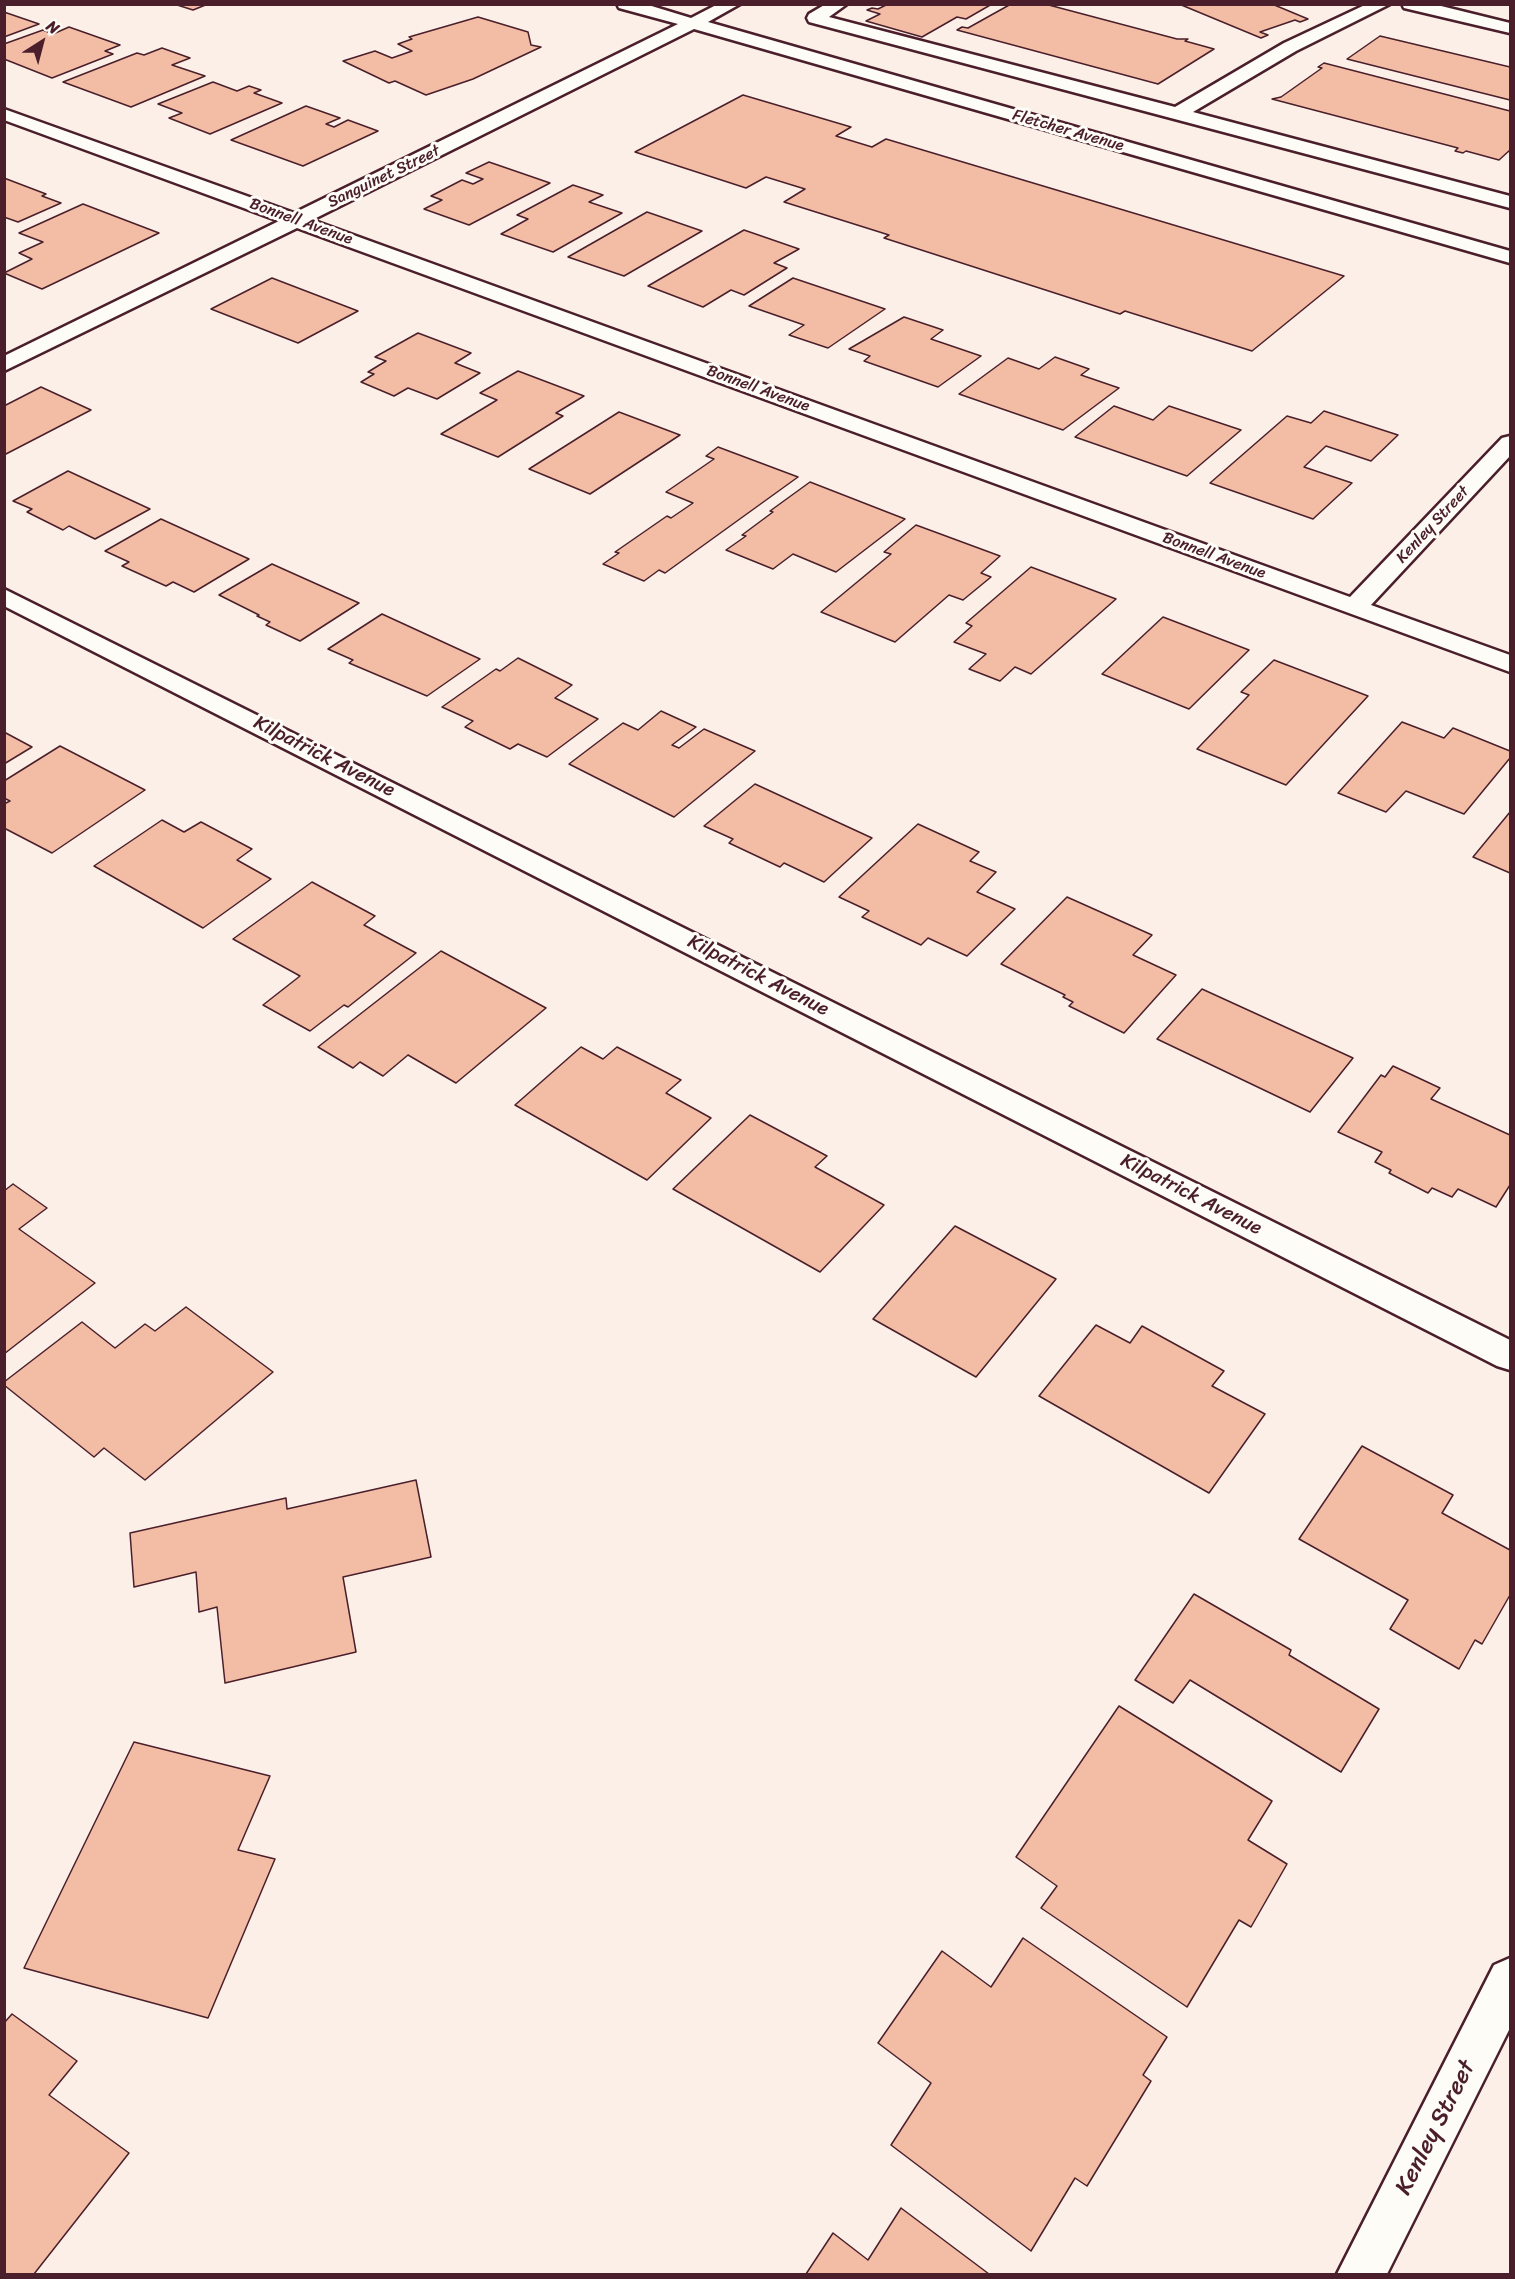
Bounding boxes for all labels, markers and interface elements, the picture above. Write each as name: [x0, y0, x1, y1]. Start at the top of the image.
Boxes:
north arrow: [12, 12, 72, 72]
text: N: [40, 12, 66, 42]
street label: Fletcher Avenue: [1010, 106, 1126, 156]
street label: Sanguinet Street: [325, 142, 443, 212]
street label: Bonnell Avenue: [247, 195, 355, 249]
street label: Bonnell Avenue: [704, 362, 812, 416]
street label: Kenley Street: [1392, 483, 1474, 567]
street label: Bonnell Avenue: [1160, 529, 1268, 583]
street label: Kilpatrick Avenue: [249, 711, 399, 803]
street label: Kilpatrick Avenue: [683, 930, 833, 1022]
street label: Kilpatrick Avenue: [1116, 1149, 1266, 1241]
street label: Kenley Street: [1390, 2056, 1482, 2200]

